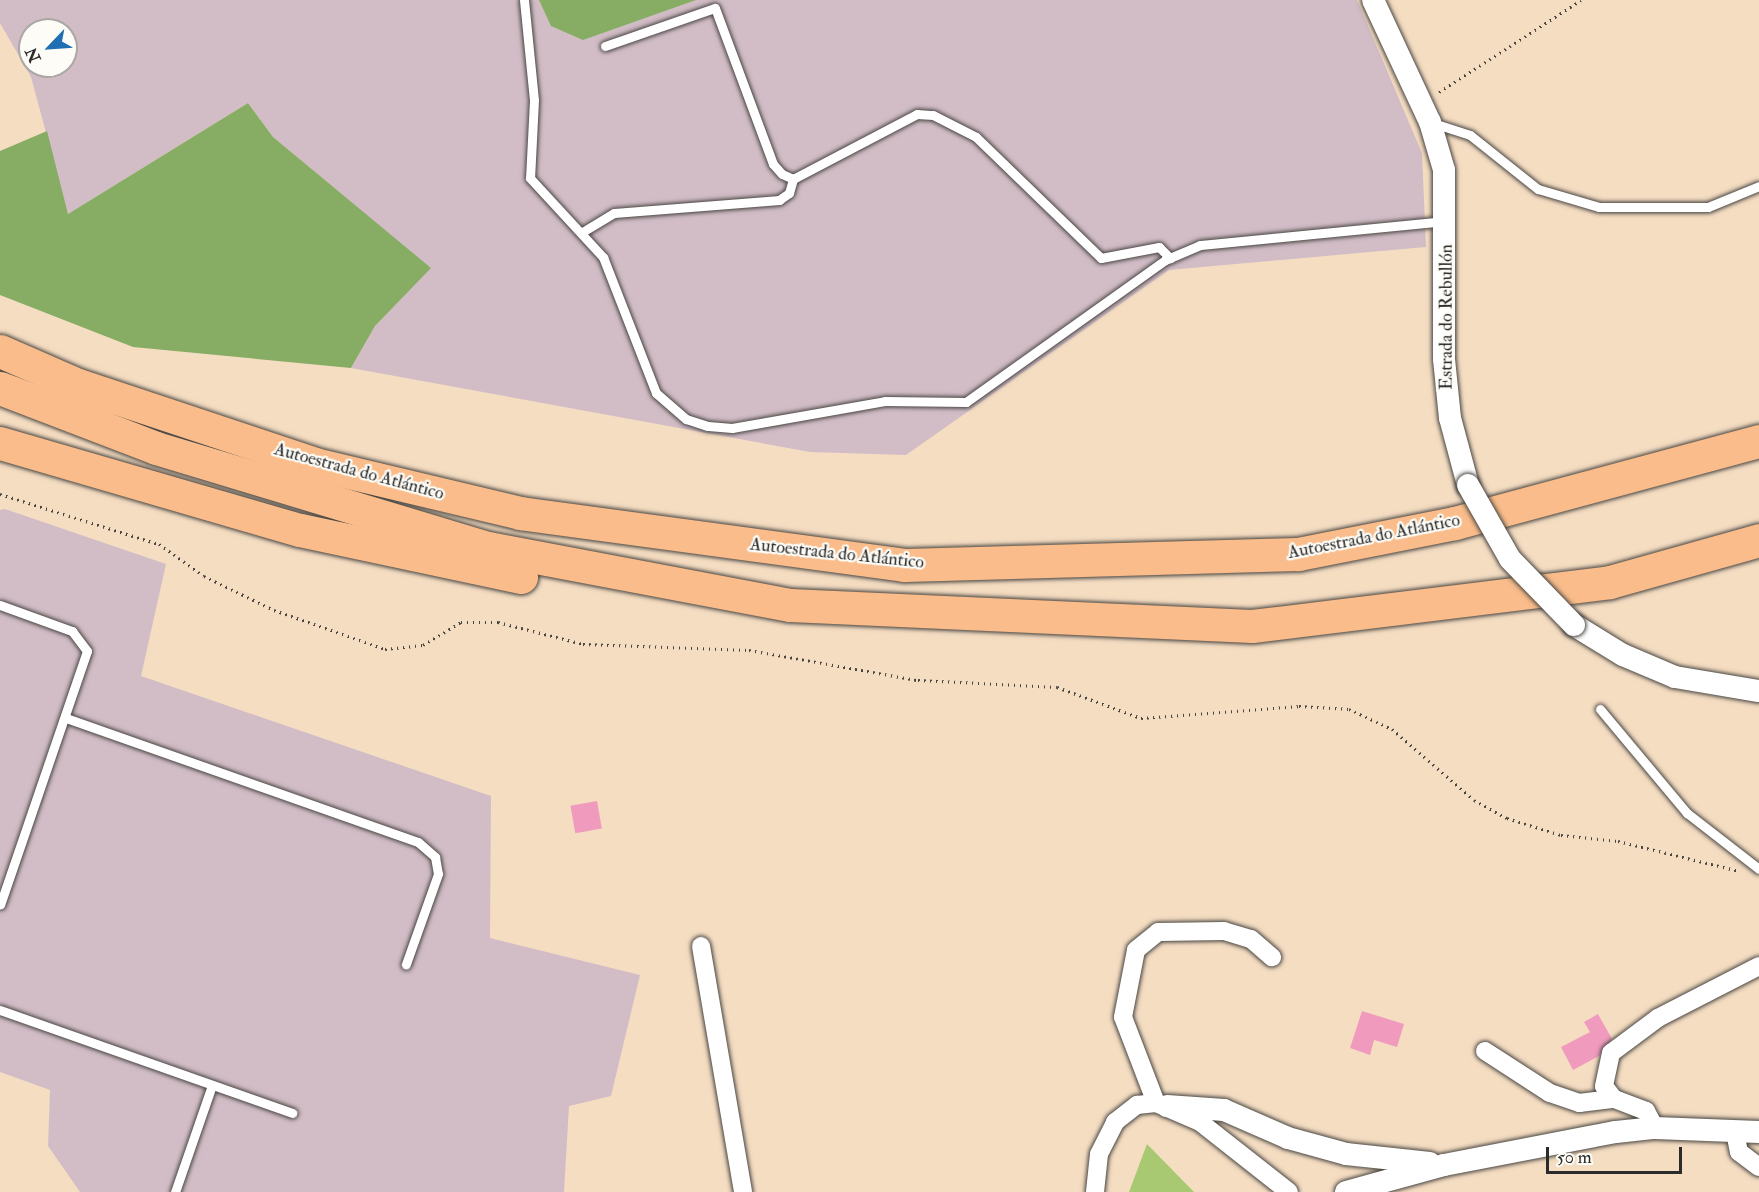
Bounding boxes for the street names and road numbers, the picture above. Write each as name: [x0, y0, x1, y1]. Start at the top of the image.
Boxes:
street label: Estrada do Rebullón: [1436, 244, 1458, 390]
street label: Autoestrada do Atlántico: [272, 439, 446, 505]
street label: Autoestrada do Atlántico: [1286, 510, 1462, 564]
street label: Autoestrada do Atlántico: [749, 534, 925, 574]

